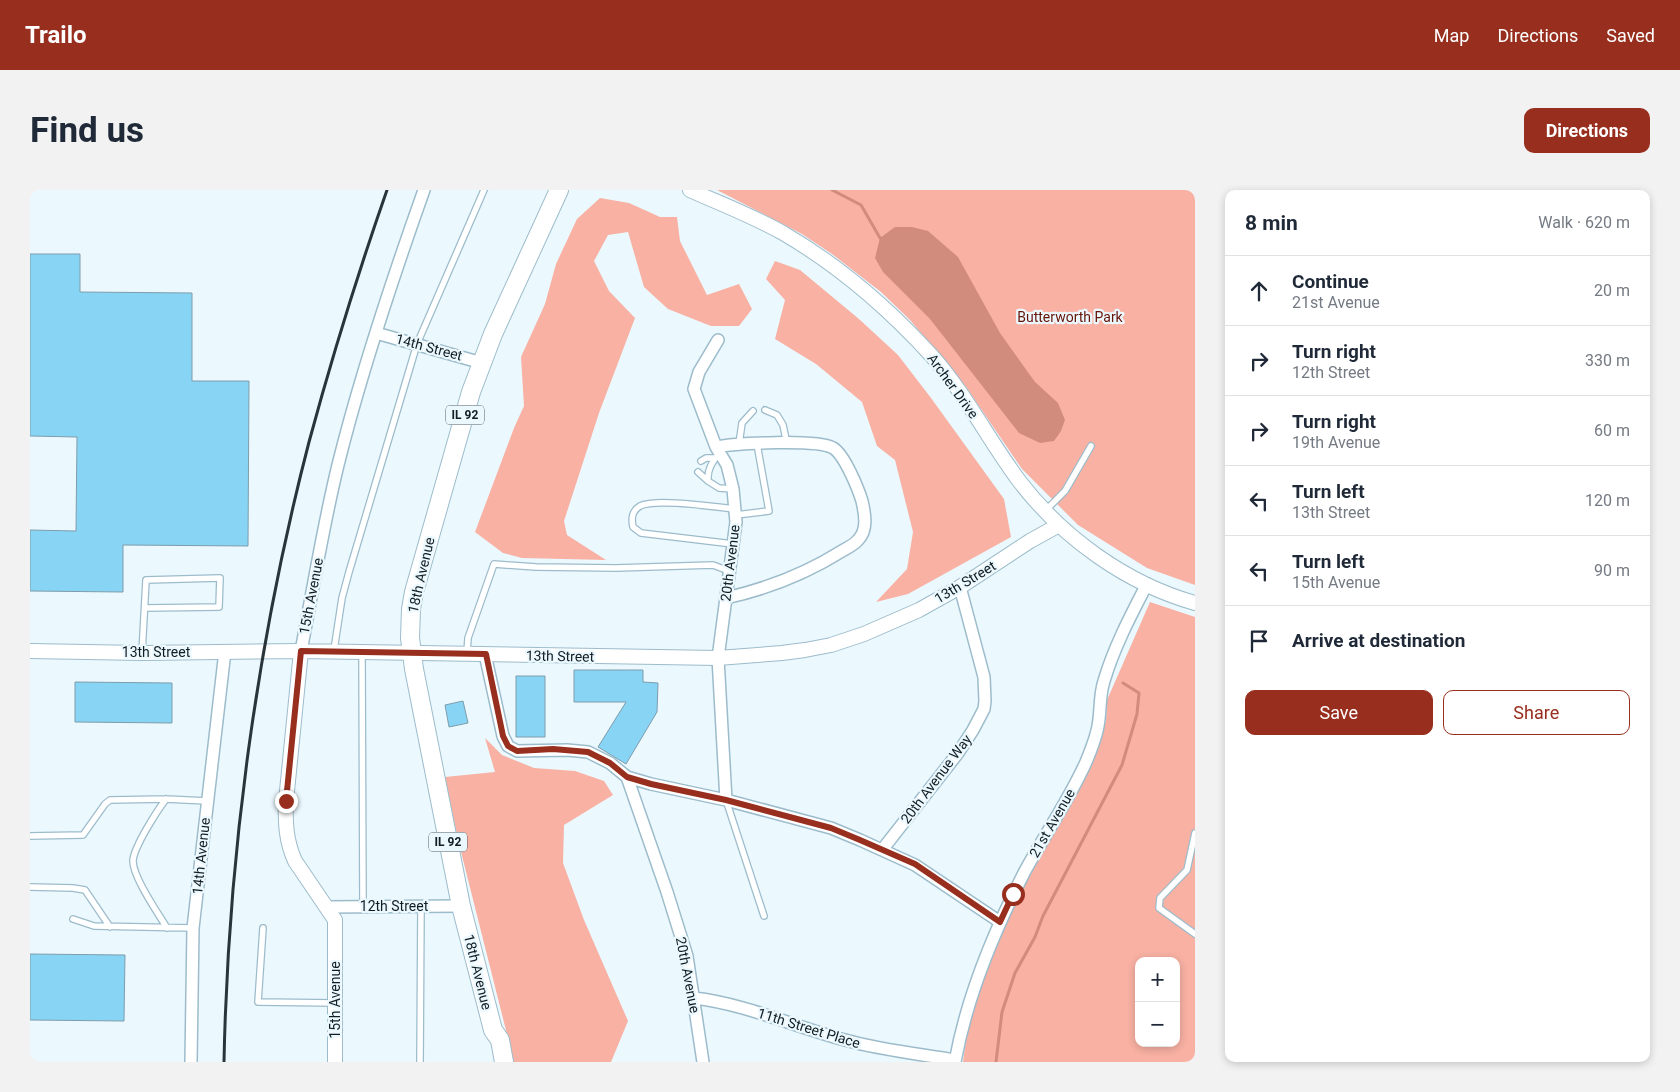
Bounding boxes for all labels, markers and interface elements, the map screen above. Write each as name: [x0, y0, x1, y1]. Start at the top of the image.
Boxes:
text: Trailo: [25, 21, 87, 49]
text: Map: [1434, 25, 1469, 46]
text: Directions: [1497, 25, 1578, 46]
text: Saved: [1606, 25, 1655, 46]
button: Directions: [1524, 108, 1650, 153]
text: Find us: [30, 110, 144, 151]
text: 8 min: [1245, 211, 1298, 235]
text: Walk · 620 m: [1538, 213, 1630, 232]
text: Continue: [1292, 270, 1369, 293]
icon: ahead: [1245, 277, 1273, 305]
text: 20 m: [1594, 281, 1630, 300]
text: 21st Avenue: [1292, 293, 1380, 312]
park label: Butterworth Park: [1017, 309, 1124, 325]
street label: 14th Street: [394, 330, 465, 364]
text: Turn right: [1292, 340, 1376, 363]
icon: right: [1245, 347, 1273, 375]
street label: Archer Drive: [924, 351, 982, 421]
text: 330 m: [1585, 351, 1630, 370]
text: 12th Street: [1292, 363, 1370, 382]
road number: IL 92: [446, 406, 484, 424]
text: Turn right: [1292, 410, 1376, 433]
icon: right: [1245, 417, 1273, 445]
text: 60 m: [1594, 421, 1630, 440]
text: 19th Avenue: [1292, 433, 1380, 452]
text: Turn left: [1292, 480, 1365, 503]
icon: left: [1245, 487, 1273, 515]
text: 120 m: [1585, 491, 1630, 510]
text: 13th Street: [1292, 503, 1370, 522]
street label: 20th Avenue: [717, 524, 743, 602]
street label: 18th Avenue: [405, 536, 437, 614]
text: Turn left: [1292, 550, 1365, 573]
street label: 15th Avenue: [296, 557, 326, 635]
street label: 13th Street: [932, 557, 999, 606]
icon: left: [1245, 557, 1273, 585]
text: 90 m: [1594, 561, 1630, 580]
text: 15th Avenue: [1292, 573, 1380, 592]
icon: arrive: [1245, 627, 1273, 655]
text: Arrive at destination: [1292, 629, 1465, 652]
street label: 13th Street: [122, 644, 191, 660]
street label: 13th Street: [526, 647, 595, 665]
button: Save: [1245, 690, 1433, 735]
button: Share: [1443, 690, 1630, 735]
street label: 20th Avenue Way: [897, 731, 975, 827]
street label: 21st Avenue: [1026, 786, 1078, 860]
route end: [275, 790, 298, 813]
street label: 14th Avenue: [189, 817, 213, 895]
road number: IL 92: [429, 832, 467, 852]
route start: [1002, 883, 1025, 906]
street label: 12th Street: [360, 898, 429, 914]
street label: 18th Avenue: [461, 933, 495, 1011]
street label: 20th Avenue: [673, 936, 703, 1014]
map controls: [1135, 957, 1180, 1047]
button: +: [1135, 957, 1180, 1002]
street label: 15th Avenue: [327, 961, 343, 1039]
button: −: [1135, 1002, 1180, 1047]
street label: 11th Street Place: [756, 1005, 862, 1051]

